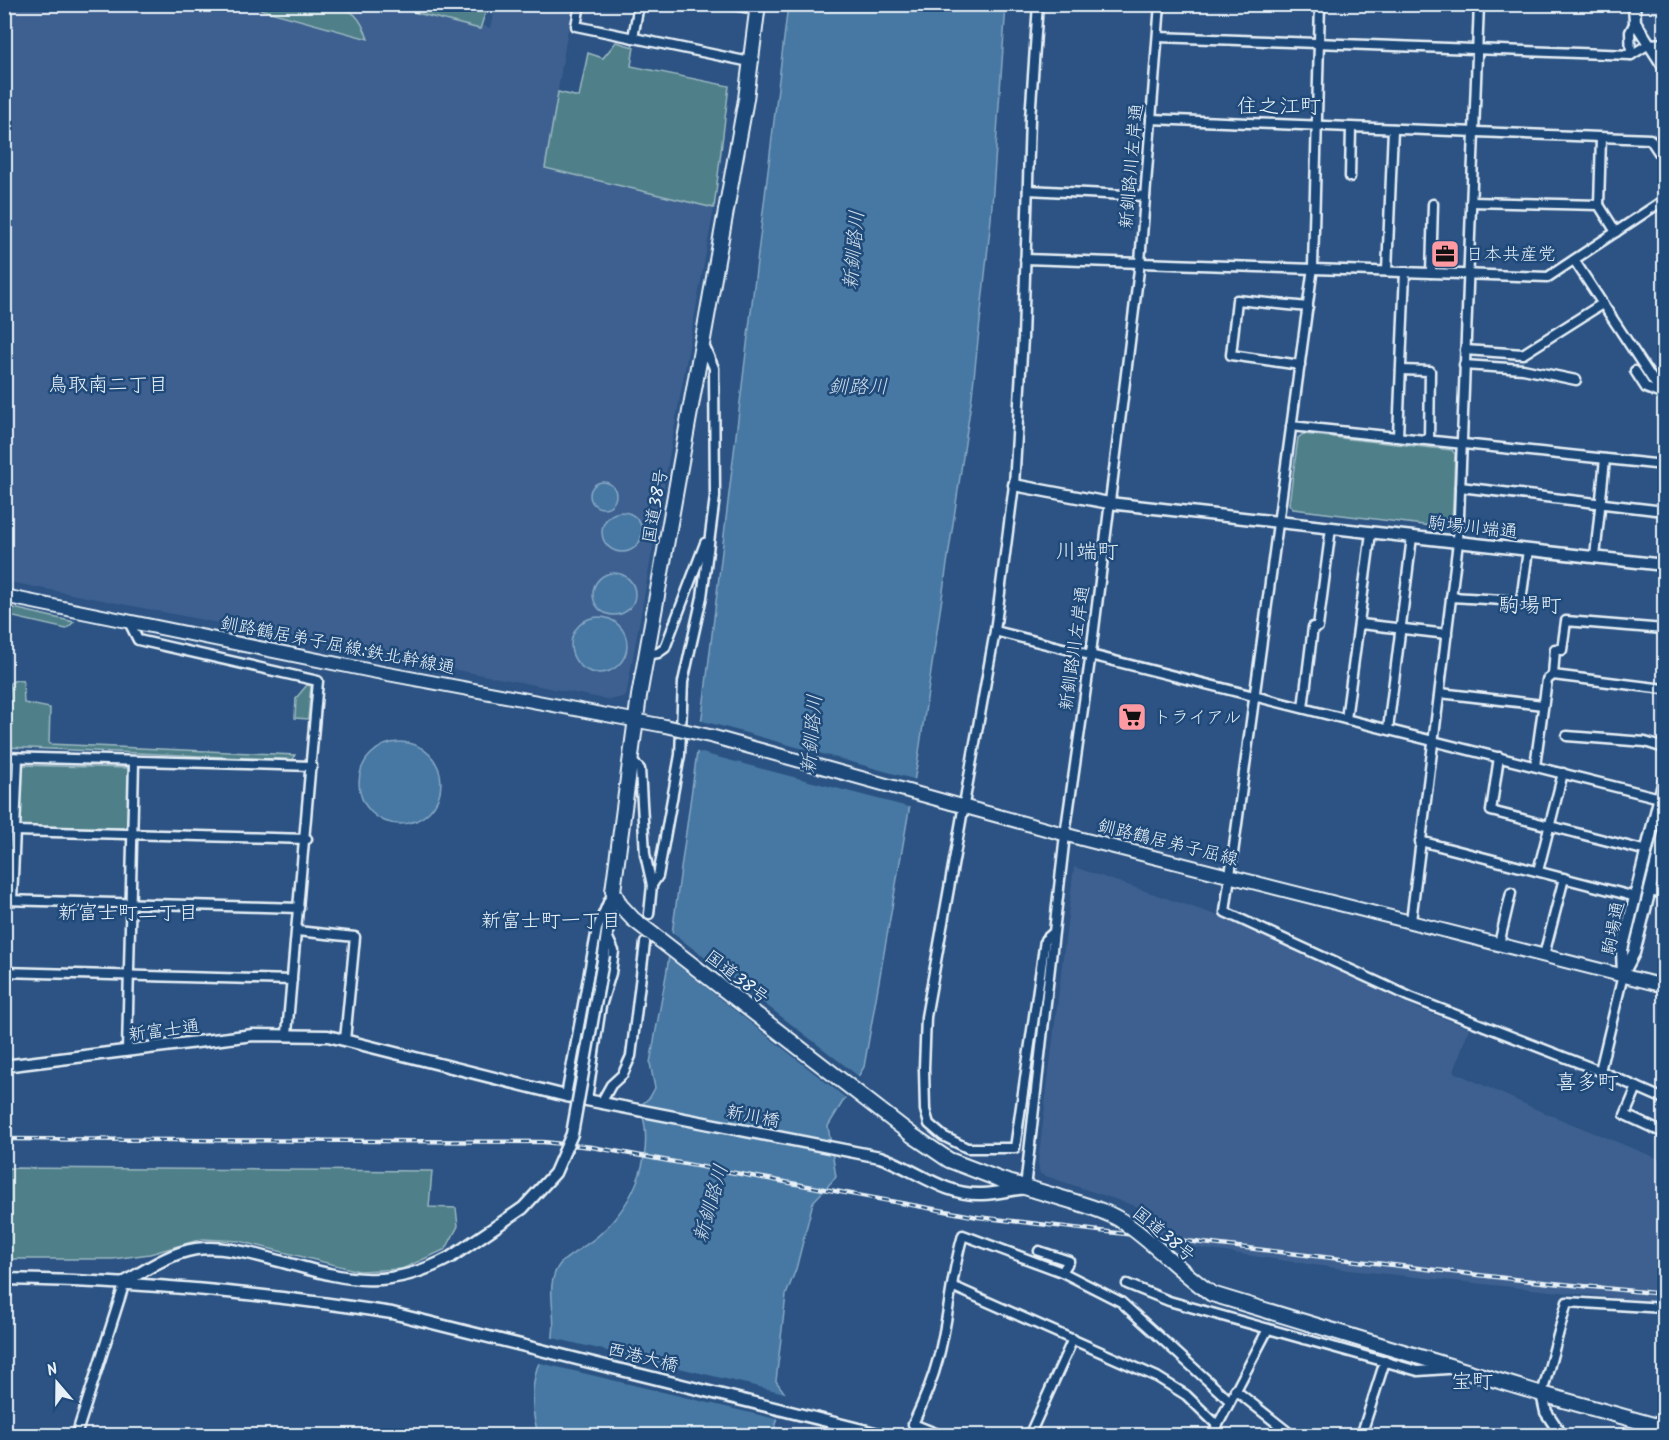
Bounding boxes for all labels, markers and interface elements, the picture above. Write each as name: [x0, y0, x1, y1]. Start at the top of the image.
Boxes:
district label: 住之江町: [1237, 91, 1321, 124]
street label: 新釧路川左岸通: [1113, 102, 1152, 230]
water label: 新釧路川: [836, 209, 874, 291]
office icon: 日本共産党: [1429, 238, 1461, 270]
place label: 日本共産党: [1466, 241, 1556, 270]
district label: 鳥取南二丁目: [48, 370, 168, 402]
water label: 釧路川: [828, 372, 888, 404]
street label: 国道38号: [636, 467, 677, 546]
street label: 駒場川端通: [1427, 509, 1519, 548]
district label: 川端町: [1056, 536, 1119, 569]
street label: 新釧路川左岸通: [1052, 584, 1099, 713]
district label: 駒場町: [1499, 590, 1562, 623]
street label: 釧路鶴居弟子屈線:鉄北幹線通: [218, 609, 458, 683]
water label: 新釧路川: [794, 693, 832, 775]
supermarket icon: トライアル: [1116, 701, 1148, 733]
place label: トライアル: [1153, 704, 1241, 733]
street label: 釧路鶴居弟子屈線: [1094, 812, 1241, 875]
district label: 新富士町二丁目: [58, 898, 198, 930]
street label: 駒場通: [1595, 899, 1634, 958]
district label: 新富士町一丁目: [481, 906, 621, 938]
street label: 国道38号: [698, 944, 775, 1013]
street label: 新富士通: [127, 1013, 202, 1050]
district label: 喜多町: [1556, 1067, 1619, 1100]
street label: 新川橋: [723, 1098, 782, 1137]
water label: 新釧路川: [686, 1161, 738, 1246]
street label: 国道38号: [1125, 1200, 1201, 1270]
street label: 西港大橋: [604, 1336, 681, 1381]
north arrow: [27, 1353, 87, 1413]
text: N: [43, 1357, 61, 1384]
district label: 宝町: [1451, 1366, 1493, 1399]

